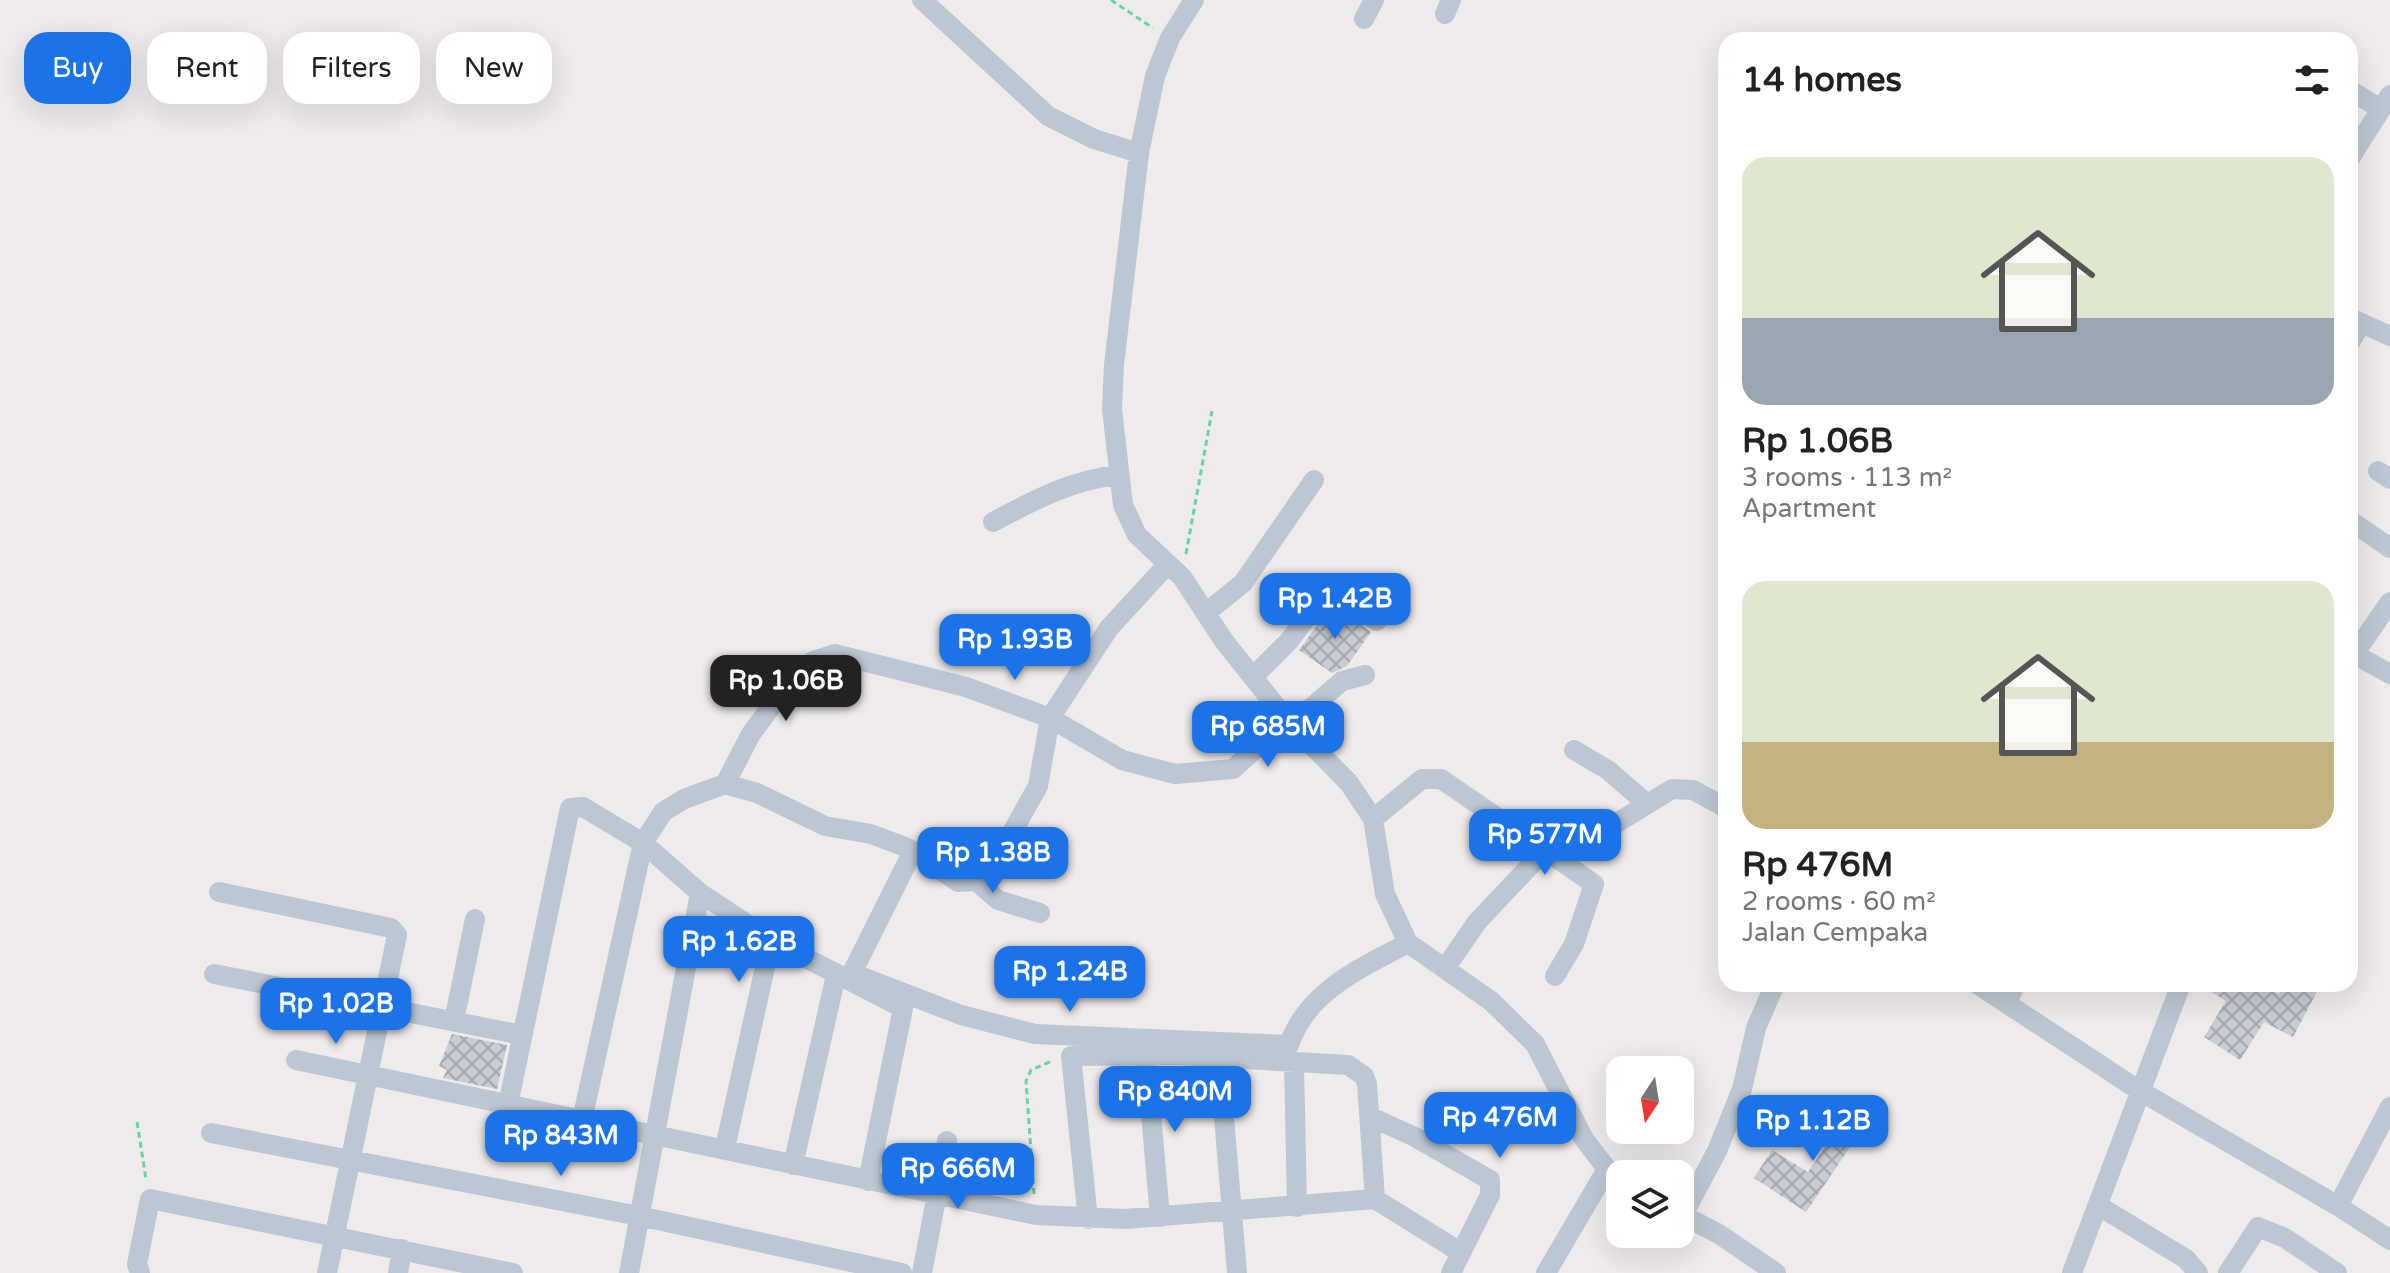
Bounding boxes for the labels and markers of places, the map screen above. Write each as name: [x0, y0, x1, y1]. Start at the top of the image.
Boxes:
pin: Rp 1.42B: [1252, 573, 1418, 641]
pin: Rp 1.93B: [932, 614, 1098, 682]
pin: Rp 1.06B: [703, 655, 869, 723]
pin: Rp 685M: [1194, 701, 1342, 769]
pin: Rp 577M: [1471, 809, 1619, 877]
pin: Rp 1.38B: [910, 827, 1076, 895]
pin: Rp 1.62B: [656, 916, 822, 984]
pin: Rp 1.24B: [987, 946, 1153, 1014]
pin: Rp 1.02B: [253, 978, 419, 1046]
pin: Rp 840M: [1101, 1066, 1249, 1134]
pin: Rp 476M: [1426, 1092, 1574, 1160]
pin: Rp 1.12B: [1730, 1095, 1896, 1163]
pin: Rp 843M: [487, 1110, 635, 1178]
pin: Rp 666M: [884, 1143, 1032, 1211]

